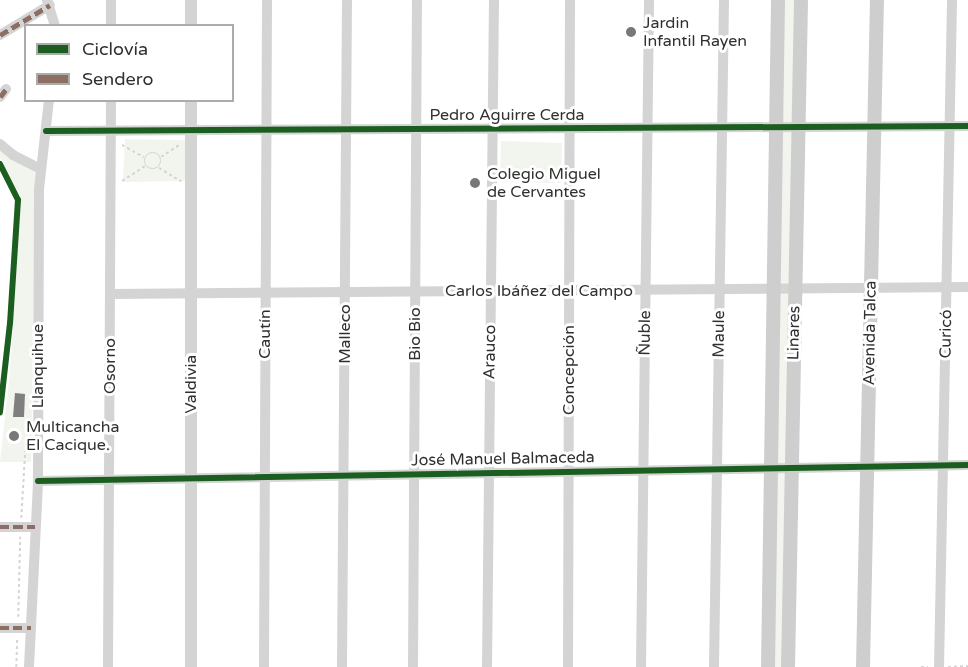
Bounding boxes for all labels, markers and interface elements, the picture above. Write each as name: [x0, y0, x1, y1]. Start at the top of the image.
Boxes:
place label: Jardin Infantil Rayen: [643, 13, 747, 51]
legend: [24, 24, 234, 102]
marker: Jardin Infantil Rayen: [624, 25, 638, 39]
text: Ciclovía: [82, 38, 148, 60]
text: Sendero: [82, 68, 153, 90]
street label: Pedro Aguirre Cerda: [429, 105, 585, 125]
place label: Colegio Miguel de Cervantes: [487, 164, 601, 202]
marker: Colegio Miguel de Cervantes: [468, 176, 482, 190]
street label: Avenida Talca: [859, 280, 881, 386]
street label: Carlos Ibáñez del Campo: [445, 281, 633, 301]
street label: Malleco: [335, 304, 355, 364]
street label: Linares: [784, 306, 804, 360]
street label: Bio Bio: [405, 307, 425, 361]
street label: Cautín: [255, 309, 275, 359]
street label: Curicó: [936, 309, 956, 359]
street label: Ñuble: [635, 310, 655, 356]
street label: Maule: [709, 310, 729, 358]
street label: Llanquihue: [28, 324, 48, 408]
street label: Arauco: [480, 324, 500, 380]
street label: Concepción: [559, 325, 579, 415]
street label: Osorno: [100, 338, 120, 394]
street label: Valdivia: [181, 355, 201, 413]
place label: Multicancha El Cacique.: [26, 417, 120, 455]
marker: Multicancha El Cacique.: [7, 429, 21, 443]
street label: José Manuel Balmaceda: [411, 448, 595, 470]

